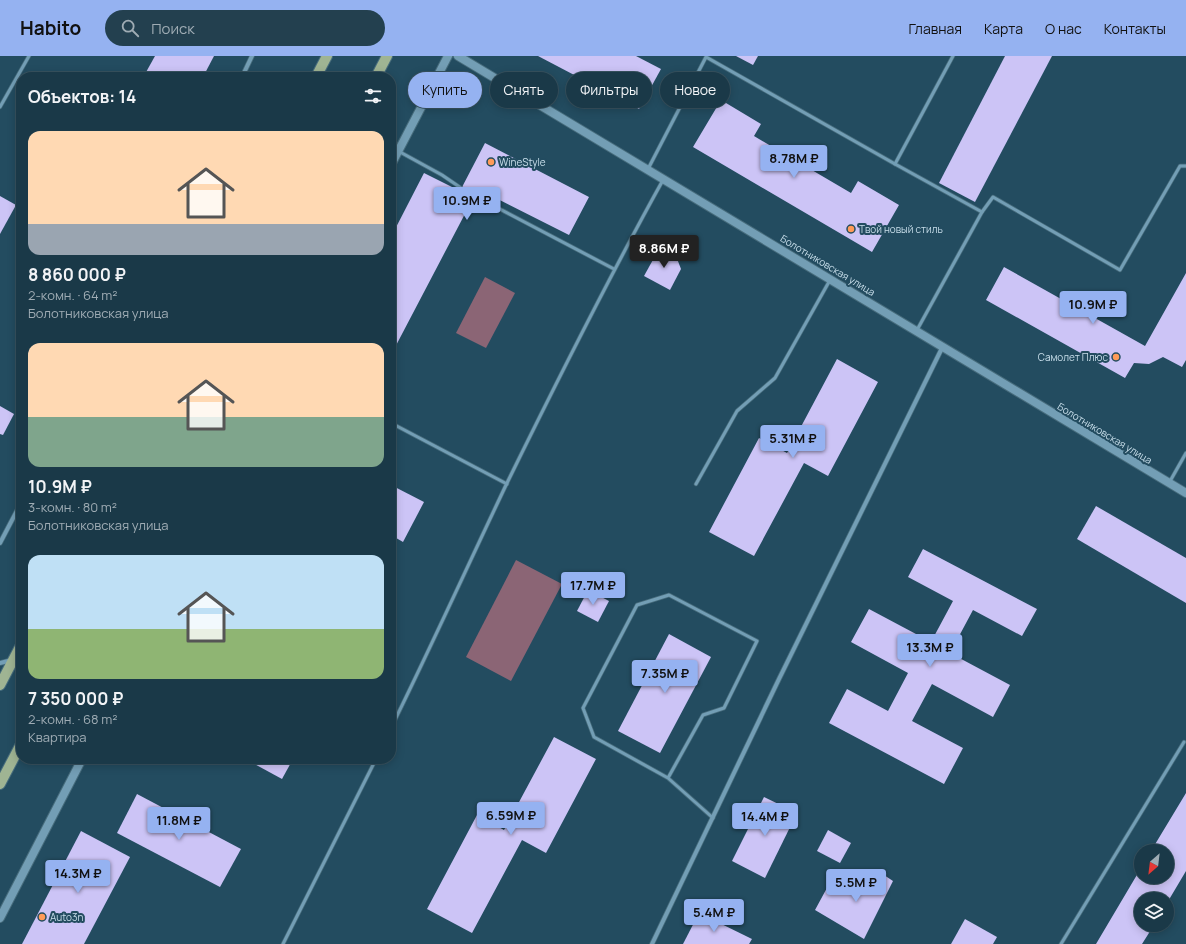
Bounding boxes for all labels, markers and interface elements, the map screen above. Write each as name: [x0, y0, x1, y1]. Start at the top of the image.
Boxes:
search box: [105, 10, 385, 46]
text: Habito: [20, 15, 81, 41]
icon: search: [119, 17, 141, 39]
text: Поиск: [151, 18, 195, 39]
text: Главная: [909, 19, 962, 38]
text: Карта: [984, 19, 1023, 38]
text: О нас: [1045, 19, 1082, 38]
text: Контакты: [1104, 19, 1166, 38]
chip: Купить: [408, 72, 482, 108]
chip: Снять: [490, 72, 558, 108]
chip: Фильтры: [566, 72, 652, 108]
chip: Новое: [660, 72, 730, 108]
text: Объектов: 14: [28, 85, 136, 108]
icon: filters: [362, 85, 384, 107]
pin: 8.78M ₽: [757, 145, 831, 179]
text: 8.78M ₽: [769, 149, 819, 167]
place label: WineStyle: [499, 155, 546, 169]
icon: home: [170, 157, 242, 229]
marker: WineStyle: [486, 157, 496, 167]
pin: 10.9M ₽: [430, 187, 504, 221]
text: 10.9M ₽: [443, 191, 491, 209]
place label: Твой новый стиль: [859, 222, 943, 236]
marker: Твой новый стиль: [846, 224, 856, 234]
street label: Болотниковская улица: [778, 231, 878, 299]
pin: 8.86M ₽: [627, 235, 701, 269]
text: 8.86M ₽: [639, 239, 689, 257]
text: 8 860 000 ₽: [28, 263, 126, 286]
text: 2-комн. · 64 m²: [28, 286, 118, 304]
pin: 10.9M ₽: [1056, 291, 1130, 325]
text: 10.9M ₽: [1069, 295, 1117, 313]
text: Болотниковская улица: [28, 304, 169, 322]
place label: Самолет Плюс: [1038, 350, 1108, 364]
marker: Самолет Плюс: [1111, 352, 1121, 362]
icon: home: [170, 369, 242, 441]
street label: Болотниковская улица: [1055, 399, 1155, 467]
pin: 5.31M ₽: [756, 425, 830, 459]
text: 5.31M ₽: [769, 429, 817, 447]
text: 10.9M ₽: [28, 475, 92, 498]
text: 3-комн. · 80 m²: [28, 498, 117, 516]
text: Болотниковская улица: [28, 516, 169, 534]
pin: 17.7M ₽: [556, 572, 630, 606]
text: 17.7M ₽: [570, 576, 616, 594]
icon: home: [170, 581, 242, 653]
pin: 13.3M ₽: [893, 634, 967, 668]
text: 13.3M ₽: [906, 638, 954, 656]
pin: 7.35M ₽: [628, 660, 702, 694]
text: 7.35M ₽: [641, 664, 689, 682]
text: 7 350 000 ₽: [28, 687, 124, 710]
text: 2-комн. · 68 m²: [28, 710, 117, 728]
text: Квартира: [28, 728, 87, 746]
pin: 6.59M ₽: [474, 802, 548, 836]
pin: 14.4M ₽: [728, 803, 802, 837]
text: 6.59M ₽: [486, 806, 536, 824]
pin: 11.8M ₽: [142, 807, 216, 841]
text: 14.4M ₽: [741, 807, 789, 825]
text: 11.8M ₽: [156, 811, 202, 829]
north arrow: [1134, 844, 1174, 884]
map controls: [1134, 844, 1174, 932]
pin: 14.3M ₽: [41, 860, 115, 894]
text: 14.3M ₽: [54, 864, 102, 882]
pin: 5.5M ₽: [823, 869, 889, 903]
text: 5.5M ₽: [835, 873, 877, 891]
button: layers: [1134, 892, 1174, 932]
pin: 5.4M ₽: [681, 899, 747, 933]
text: 5.4M ₽: [693, 903, 735, 921]
place label: Auto3n: [50, 910, 84, 924]
marker: Auto3n: [37, 912, 47, 922]

